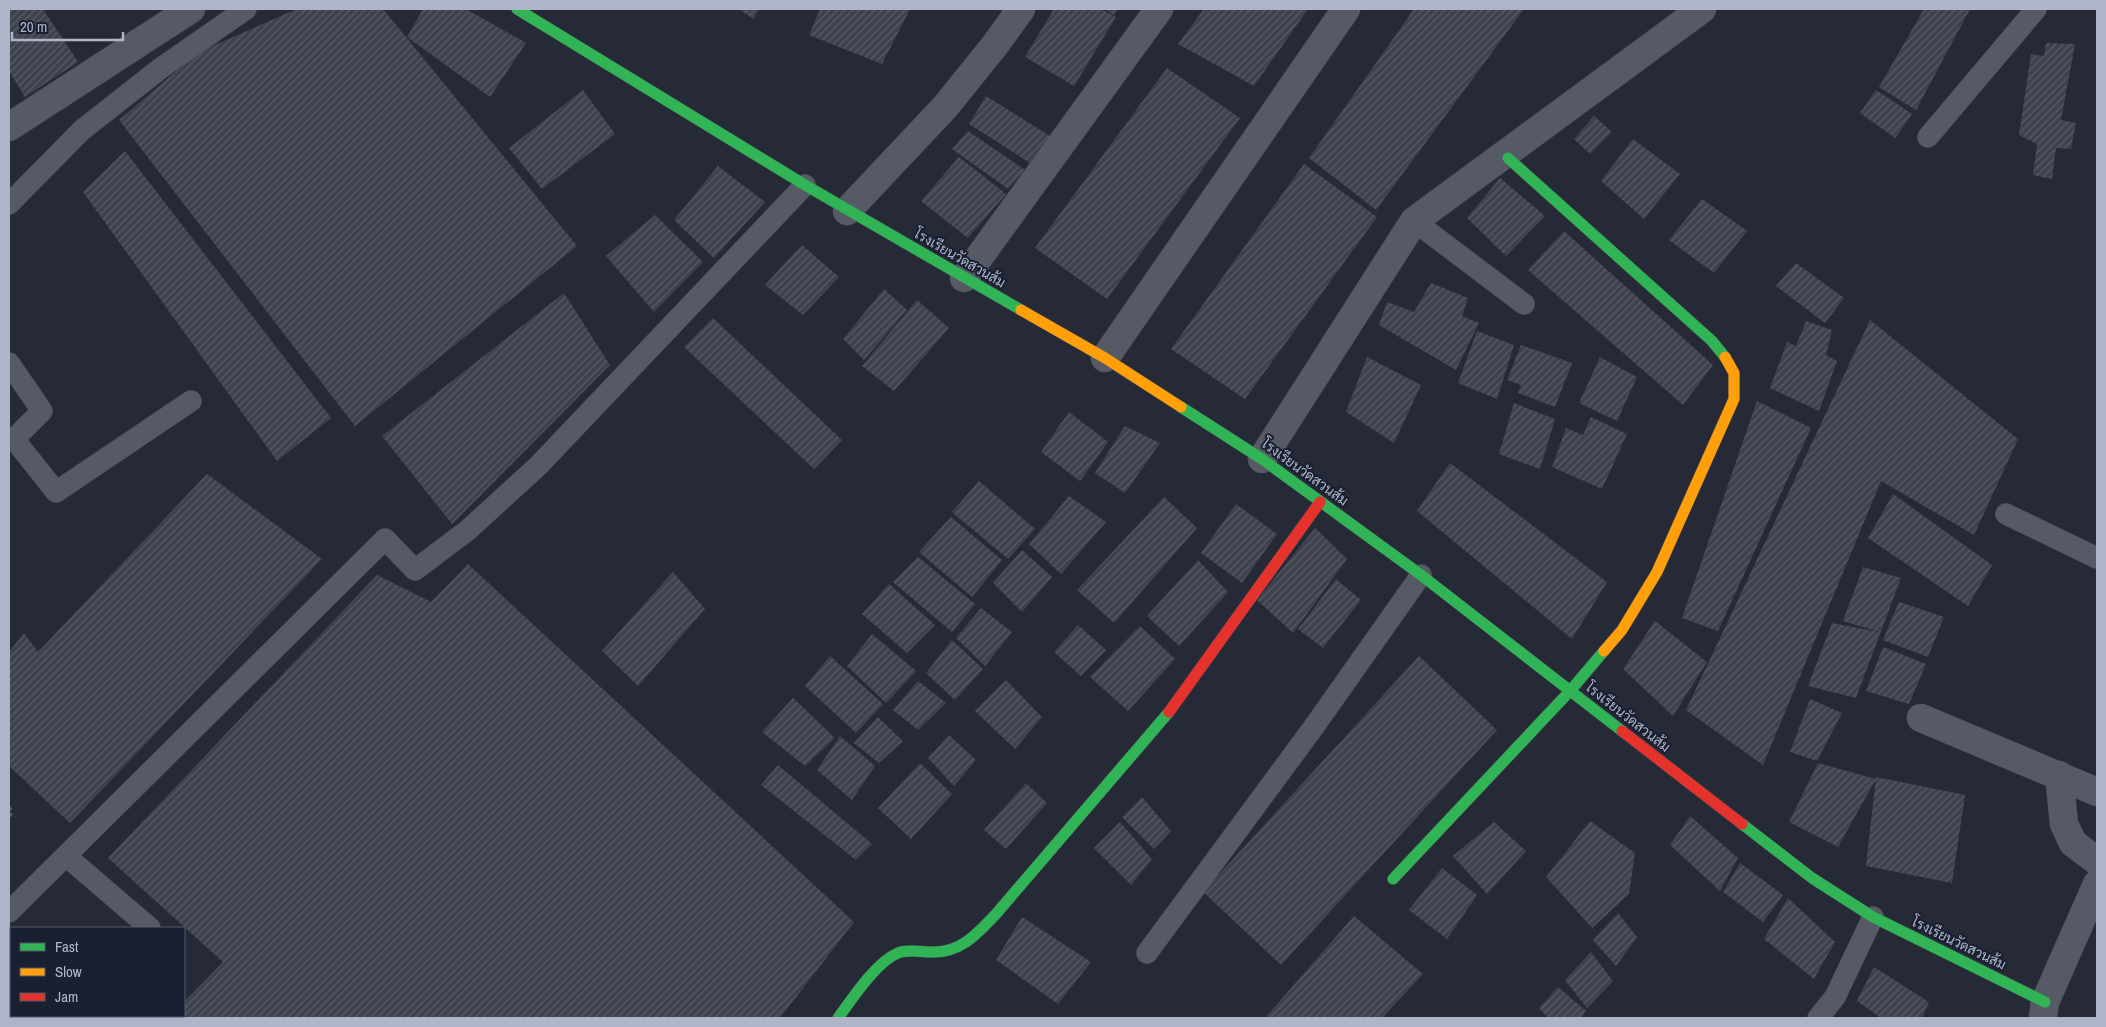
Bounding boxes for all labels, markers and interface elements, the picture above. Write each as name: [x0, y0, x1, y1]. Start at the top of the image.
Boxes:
scale bar: [12, 10, 124, 42]
text: 20 m: [20, 16, 47, 37]
street label: โรงเรียนวัดสวนส้ม: [910, 224, 1009, 292]
street label: โรงเรียนวัดสวนส้ม: [1257, 434, 1352, 510]
street label: โรงเรียนวัดสวนส้ม: [1581, 678, 1674, 756]
street label: โรงเรียนวัดสวนส้ม: [1908, 912, 2009, 974]
legend: [10, 927, 185, 1017]
text: Fast: [55, 936, 79, 957]
text: Slow: [55, 961, 82, 982]
text: Jam: [55, 986, 78, 1007]

